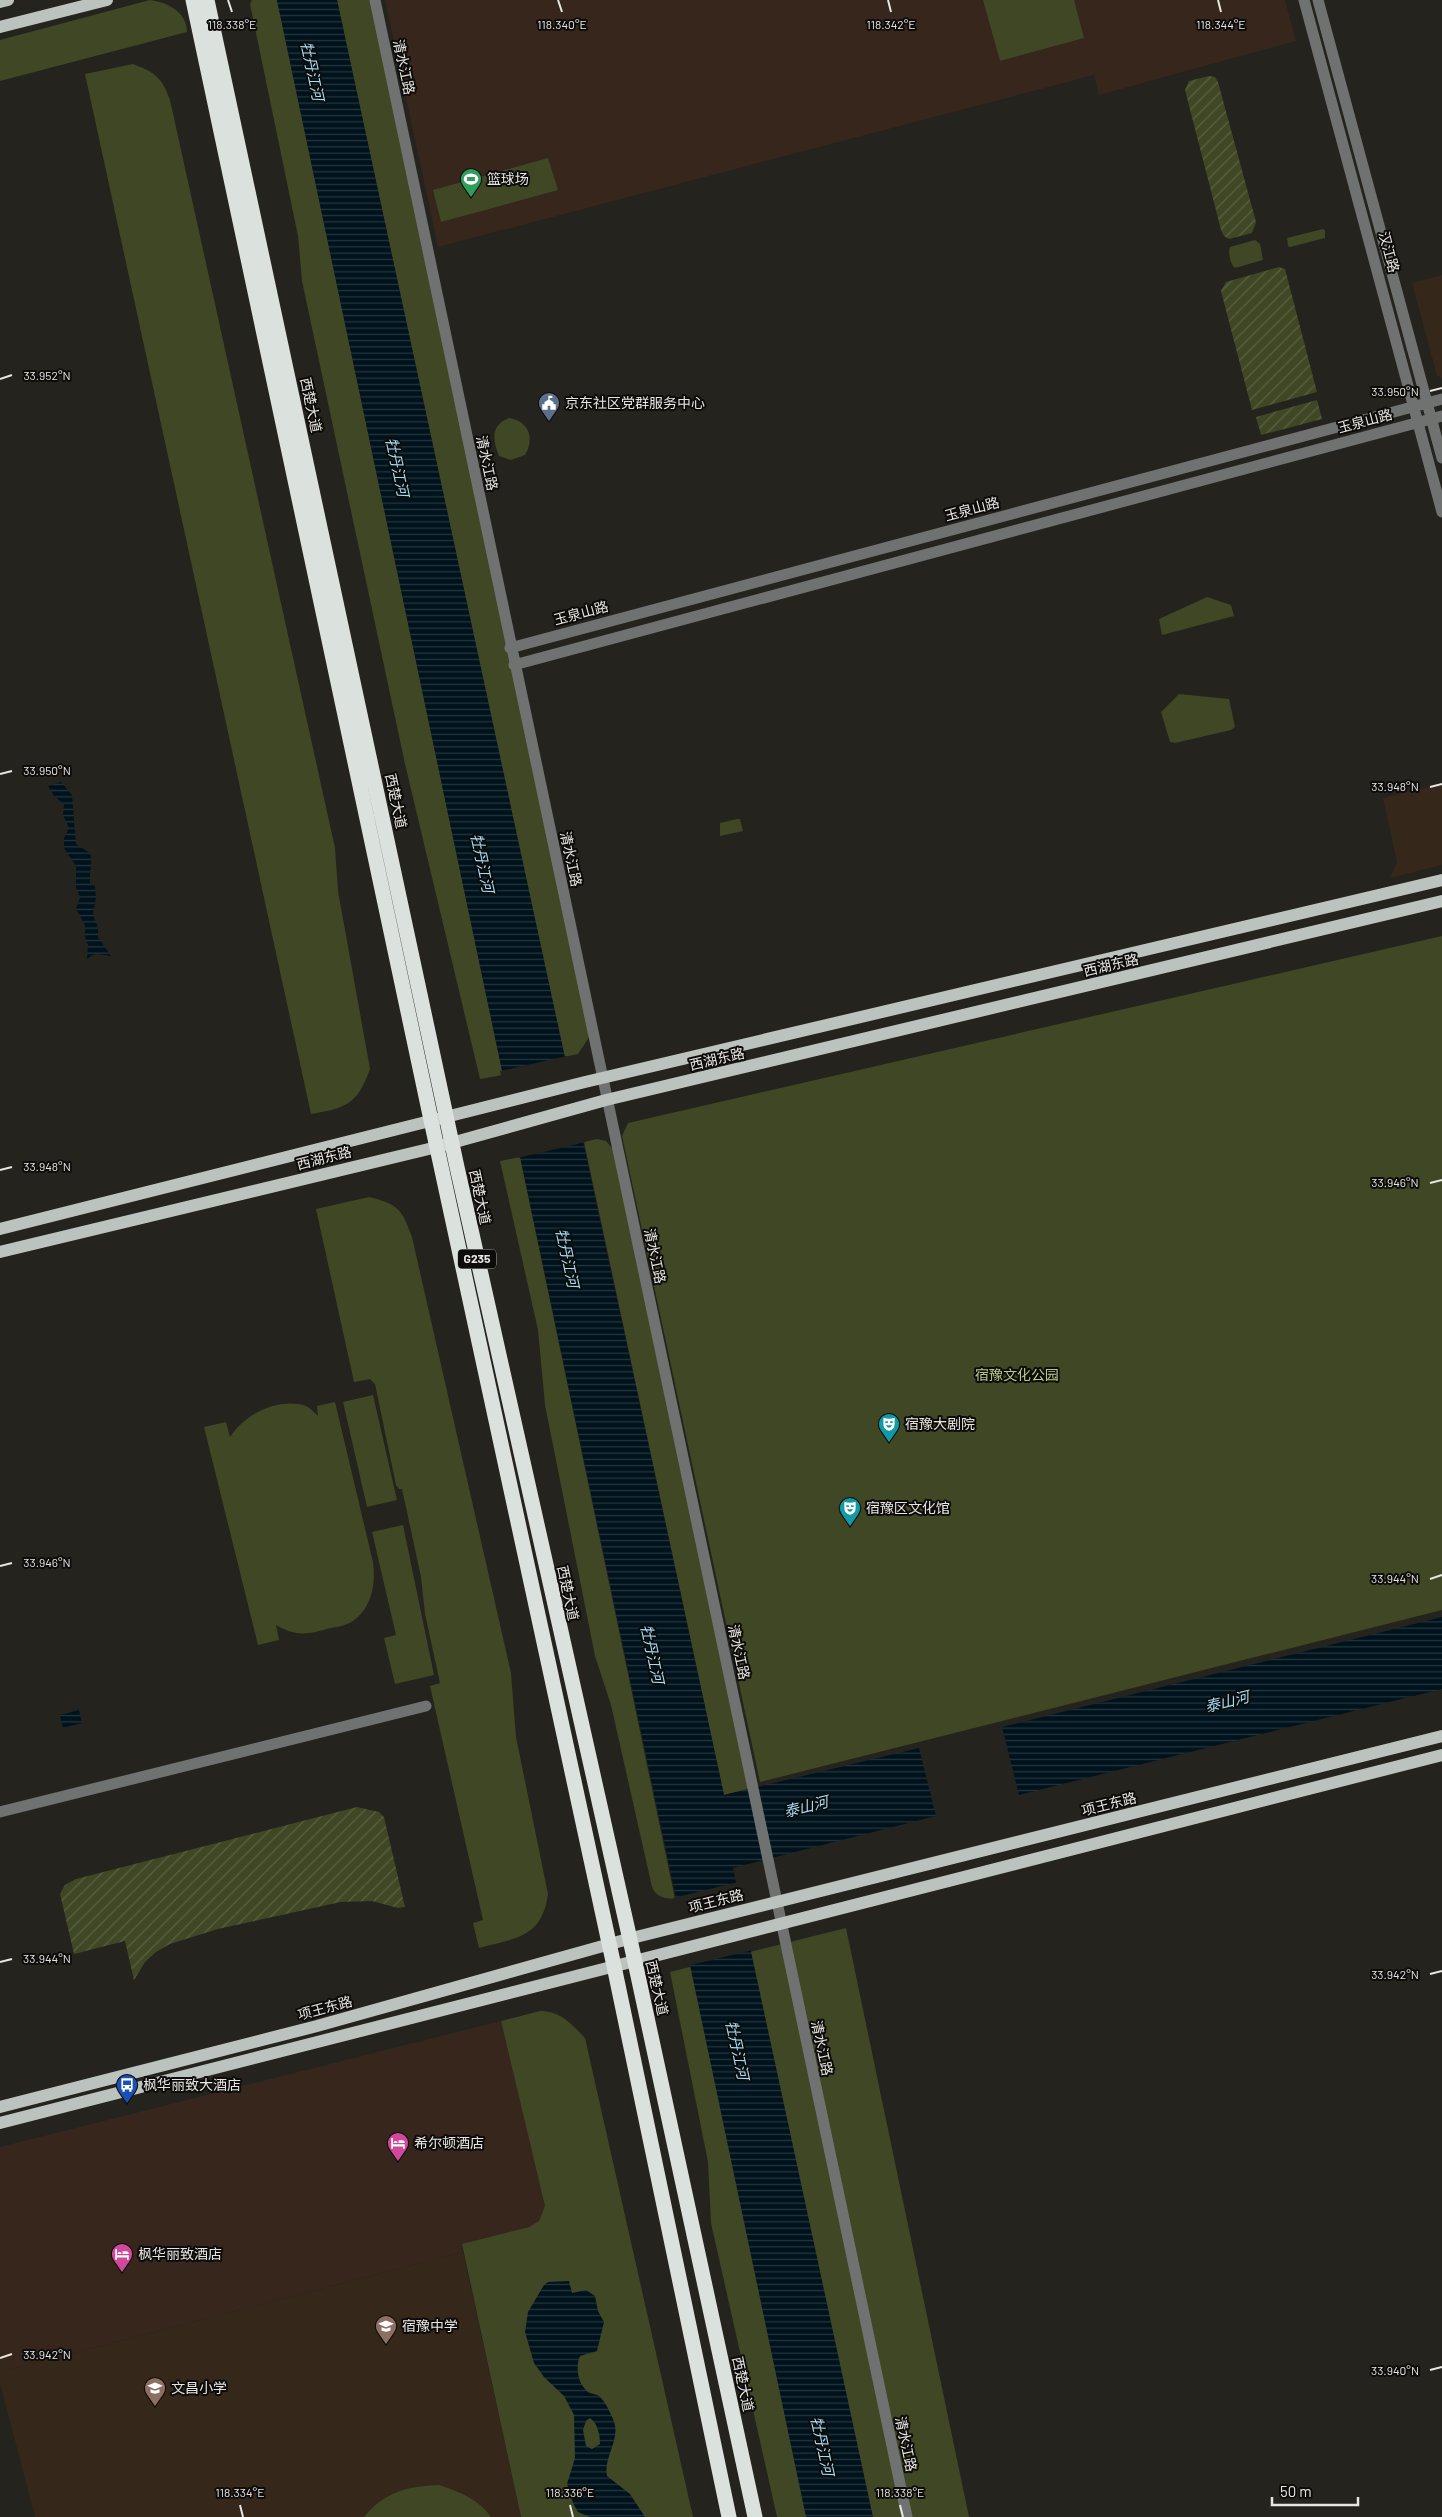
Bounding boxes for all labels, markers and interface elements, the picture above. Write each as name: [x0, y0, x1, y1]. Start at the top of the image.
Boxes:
text: 118.338°E: [208, 17, 256, 31]
text: 118.340°E: [537, 17, 587, 31]
text: 118.342°E: [866, 17, 916, 31]
text: 118.344°E: [1196, 17, 1246, 31]
street label: 清水江路: [390, 38, 419, 96]
water label: 牡丹江河: [298, 40, 329, 105]
sports icon: 篮球场: [459, 167, 483, 198]
place label: 篮球场: [487, 170, 529, 187]
street label: 汉江路: [1376, 229, 1403, 274]
text: 33.952°N: [23, 368, 71, 382]
street label: 西楚大道: [297, 376, 326, 434]
text: 33.950°N: [1371, 384, 1419, 398]
public building icon: 京东社区党群服务中心: [537, 391, 561, 422]
place label: 京东社区党群服务中心: [565, 394, 705, 411]
street label: 玉泉山路: [1336, 405, 1394, 436]
street label: 清水江路: [473, 434, 502, 492]
water label: 牡丹江河: [383, 436, 414, 501]
street label: 玉泉山路: [943, 493, 1001, 524]
street label: 玉泉山路: [552, 597, 610, 628]
text: 33.950°N: [23, 763, 71, 777]
street label: 西楚大道: [382, 772, 411, 830]
text: 33.948°N: [1371, 779, 1419, 793]
street label: 清水江路: [557, 830, 586, 888]
water label: 牡丹江河: [468, 832, 499, 897]
street label: 西湖东路: [1082, 950, 1140, 979]
street label: 西湖东路: [688, 1044, 746, 1073]
street label: 西湖东路: [295, 1142, 353, 1173]
text: 33.948°N: [23, 1159, 71, 1173]
street label: 西楚大道: [466, 1168, 495, 1226]
text: 33.946°N: [1371, 1175, 1419, 1189]
water label: 牡丹江河: [553, 1227, 584, 1292]
street label: 清水江路: [641, 1227, 670, 1285]
road number: G235: [458, 1250, 496, 1268]
park label: 宿豫文化公园: [975, 1366, 1059, 1383]
theatre icon: 宿豫大剧院: [877, 1412, 901, 1443]
place label: 宿豫大剧院: [905, 1415, 975, 1432]
theatre icon: 宿豫区文化馆: [838, 1496, 862, 1527]
place label: 宿豫区文化馆: [866, 1499, 950, 1516]
text: 33.946°N: [23, 1555, 71, 1569]
street label: 西楚大道: [554, 1564, 583, 1622]
text: 33.944°N: [1371, 1571, 1419, 1585]
water label: 牡丹江河: [638, 1623, 669, 1688]
street label: 清水江路: [725, 1623, 754, 1681]
water label: 泰山河: [1203, 1686, 1254, 1715]
street label: 项王东路: [1080, 1788, 1138, 1819]
water label: 泰山河: [782, 1791, 833, 1820]
street label: 项王东路: [687, 1885, 745, 1916]
text: 33.944°N: [23, 1951, 71, 1965]
street label: 西楚大道: [643, 1959, 672, 2017]
text: 33.942°N: [1371, 1967, 1419, 1981]
street label: 项王东路: [296, 1992, 354, 2023]
water label: 牡丹江河: [723, 2019, 754, 2084]
street label: 清水江路: [808, 2019, 837, 2077]
bus stop icon: 枫华丽致大酒店: [115, 2073, 139, 2104]
place label: 枫华丽致大酒店: [143, 2076, 241, 2093]
hotel icon: 希尔顿酒店: [386, 2131, 410, 2162]
place label: 希尔顿酒店: [414, 2134, 484, 2151]
hotel icon: 枫华丽致酒店: [110, 2242, 134, 2273]
place label: 枫华丽致酒店: [138, 2245, 222, 2262]
school or university icon: 宿豫中学: [374, 2314, 398, 2345]
place label: 宿豫中学: [402, 2317, 458, 2334]
text: 33.942°N: [23, 2347, 71, 2361]
street label: 西楚大道: [729, 2355, 758, 2413]
text: 33.940°N: [1371, 2363, 1419, 2377]
school or university icon: 文昌小学: [143, 2376, 167, 2407]
place label: 文昌小学: [171, 2379, 227, 2396]
water label: 牡丹江河: [808, 2415, 839, 2480]
street label: 清水江路: [892, 2415, 921, 2473]
scale bar: [1272, 2474, 1358, 2506]
text: 50 m: [1280, 2482, 1312, 2500]
text: 118.334°E: [216, 2485, 264, 2499]
text: 118.336°E: [546, 2485, 594, 2499]
text: 118.338°E: [876, 2485, 924, 2499]

